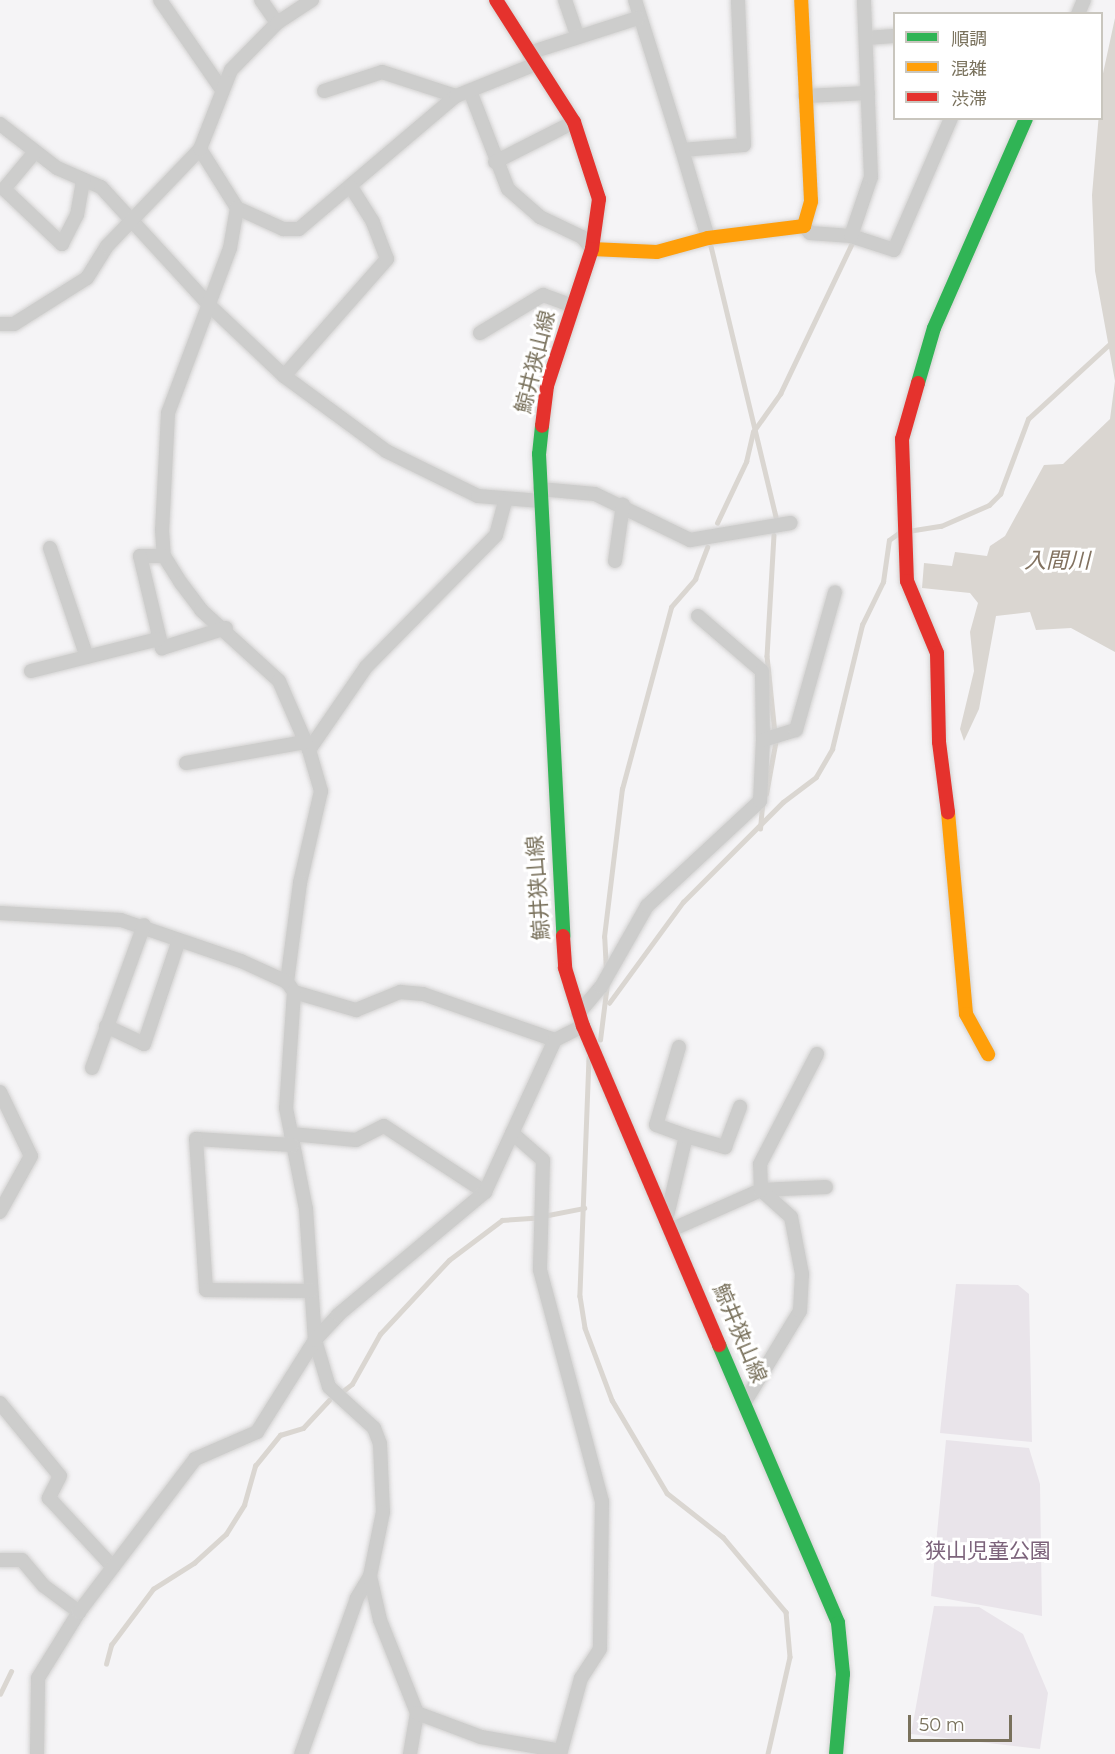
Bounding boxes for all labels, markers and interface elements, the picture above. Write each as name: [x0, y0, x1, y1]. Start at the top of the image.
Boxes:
legend: [893, 12, 1103, 120]
text: 順調: [951, 28, 987, 50]
text: 混雑: [951, 58, 987, 80]
text: 渋滞: [951, 88, 987, 110]
street label: 鯨井狭山線: [510, 308, 560, 416]
water label: 入間川: [1024, 548, 1090, 574]
street label: 鯨井狭山線: [522, 835, 554, 941]
street label: 鯨井狭山線: [708, 1280, 772, 1386]
park label: 狭山児童公園: [925, 1538, 1051, 1564]
scale bar: [911, 1703, 1014, 1741]
text: 50 m: [919, 1714, 965, 1736]

